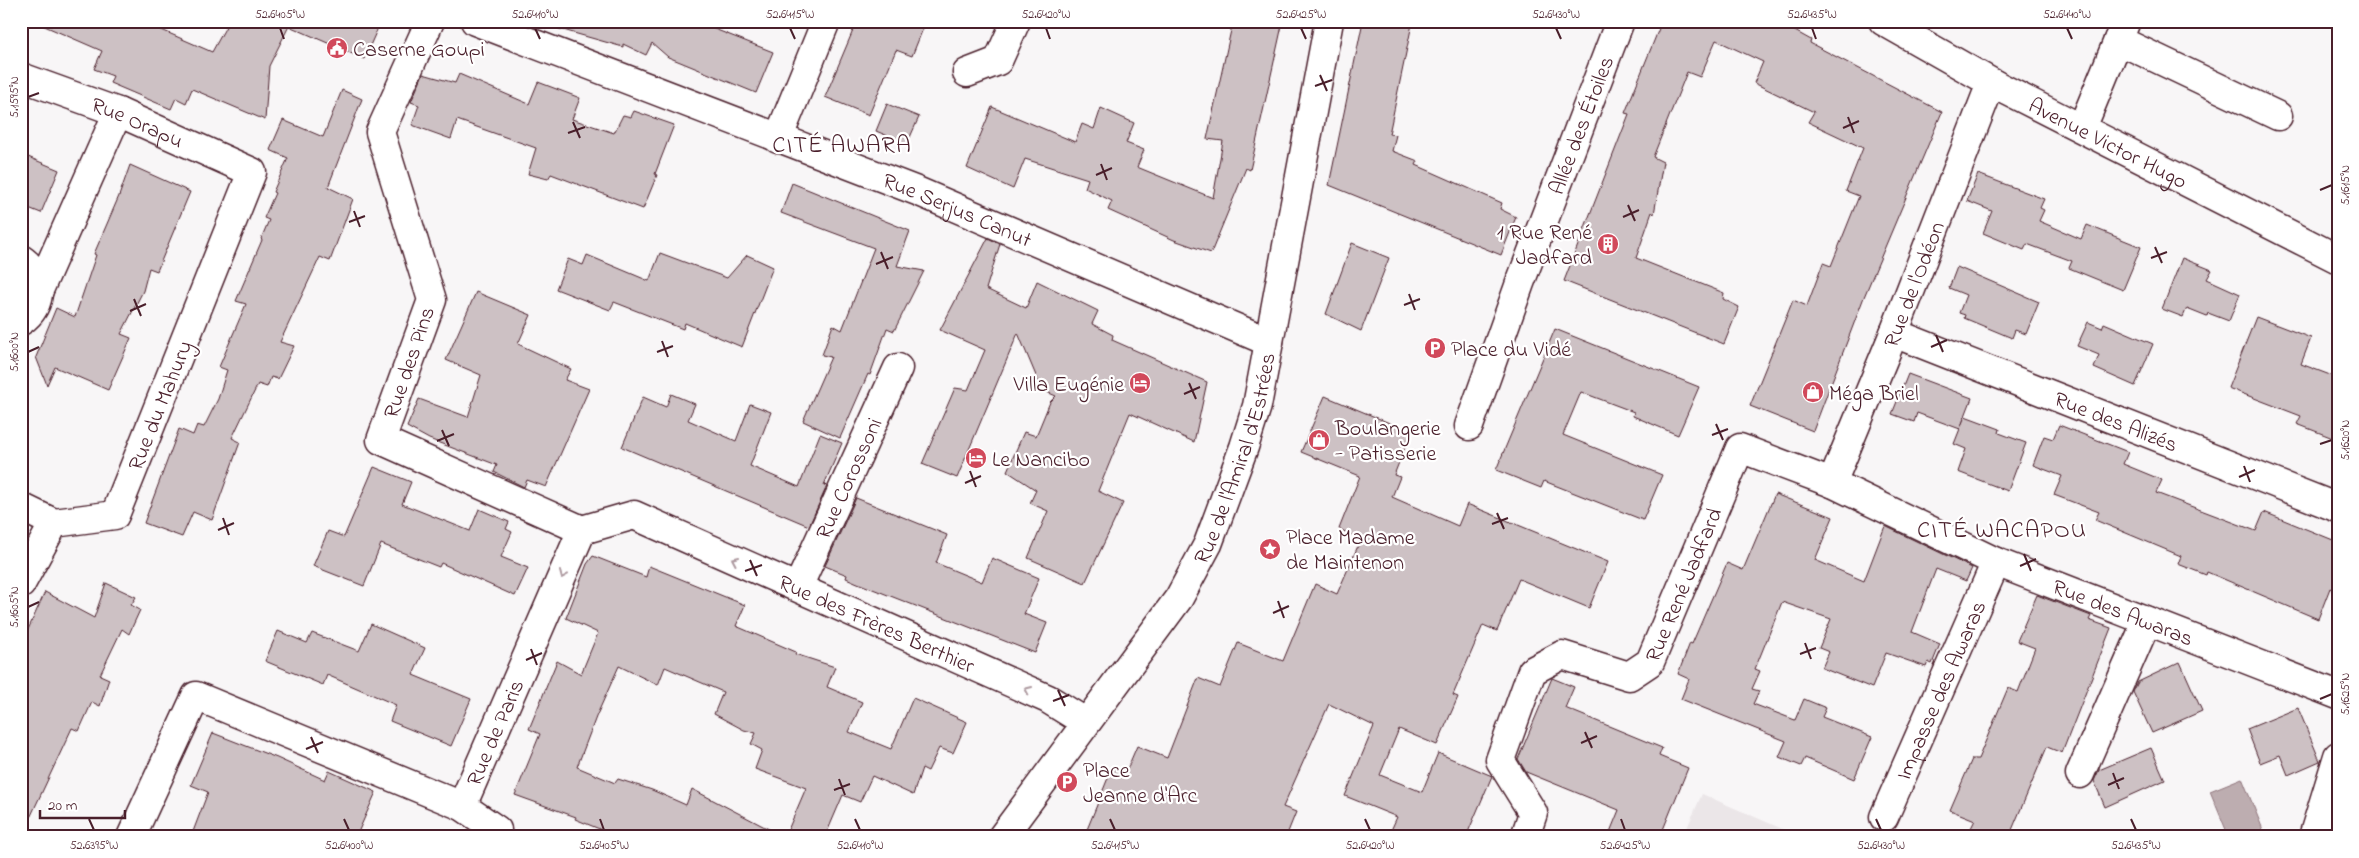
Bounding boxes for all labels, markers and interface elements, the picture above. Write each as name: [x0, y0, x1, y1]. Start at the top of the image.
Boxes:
text: 52.6405°W: [255, 6, 305, 24]
text: 52.6410°W: [511, 6, 559, 24]
text: 52.6415°W: [766, 6, 814, 24]
text: 52.6420°W: [1021, 6, 1071, 24]
text: 52.6425°W: [1276, 6, 1326, 24]
text: 52.6430°W: [1532, 6, 1580, 24]
text: 52.6435°W: [1787, 6, 1837, 24]
text: 52.6440°W: [2043, 6, 2091, 24]
place label: Caserne Goupi: [353, 35, 485, 67]
public building icon: Caserne Goupi: [325, 36, 349, 60]
street label: Allée des Étoiles: [1542, 52, 1624, 200]
text: 5.1595°N: [6, 76, 24, 118]
street label: Rue Orapu: [86, 91, 188, 158]
street label: Avenue Victor Hugo: [2022, 91, 2192, 199]
district label: CITÉ AWARA: [772, 129, 912, 164]
text: 5.1615°N: [2337, 165, 2355, 205]
street label: Rue Serjus Canut: [877, 166, 1037, 258]
street label: Rue de l'Odéon: [1877, 217, 1955, 353]
place label: 1 Rue René Jadfard: [1497, 218, 1592, 275]
building icon: 1 Rue René Jadfard: [1596, 232, 1620, 256]
street label: Rue des Pins: [377, 303, 445, 423]
text: 5.1600°N: [6, 332, 24, 372]
place label: Place du Vidé: [1451, 335, 1571, 367]
street label: Rue du Mahury: [121, 336, 203, 476]
parking icon: Place du Vidé: [1423, 336, 1447, 360]
street label: Rue de l'Amiral d'Estrées: [1187, 350, 1286, 571]
place label: Villa Eugénie: [1013, 370, 1124, 403]
hotel icon: Villa Eugénie: [1128, 371, 1152, 395]
place label: Méga Briel: [1829, 379, 1919, 412]
shop icon: Méga Briel: [1801, 380, 1825, 404]
street label: Rue des Alizés: [2049, 385, 2182, 462]
street label: Rue Corossoni: [809, 413, 892, 545]
place label: Boulangerie - Patisserie: [1334, 414, 1441, 471]
text: 5.1620°N: [2337, 420, 2355, 460]
shop icon: Boulangerie - Patisserie: [1307, 428, 1331, 452]
place label: Le Nancibo: [992, 445, 1090, 477]
hotel icon: Le Nancibo: [964, 446, 988, 470]
street label: Rue René Jadfard: [1639, 503, 1732, 668]
district label: CITÉ WACAPOU: [1917, 514, 2087, 549]
place label: Place Madame de Maintenon: [1286, 523, 1415, 580]
place icon: Place Madame de Maintenon: [1258, 537, 1282, 561]
one-way arrow: [731, 555, 740, 566]
street label: Rue des Frères Berthier: [773, 568, 979, 683]
one-way arrow: [558, 570, 569, 579]
street label: Rue des Awaras: [2047, 572, 2197, 656]
text: 5.1605°N: [6, 586, 24, 628]
street label: Impasse des Awaras: [1889, 596, 1996, 786]
text: 5.1625°N: [2337, 673, 2355, 715]
street label: Rue de Paris: [460, 675, 534, 792]
one-way arrow: [1024, 685, 1033, 696]
place label: Place Jeanne d'Arc: [1083, 756, 1198, 813]
parking icon: Place Jeanne d'Arc: [1055, 770, 1079, 794]
scale bar: [40, 788, 125, 820]
text: 20 m: [48, 795, 78, 817]
text: 52.6395°W: [70, 837, 118, 855]
text: 52.6400°W: [325, 837, 373, 855]
text: 52.6405°W: [579, 837, 629, 855]
text: 52.6410°W: [836, 837, 884, 855]
text: 52.6415°W: [1091, 837, 1139, 855]
text: 52.6420°W: [1345, 837, 1395, 855]
text: 52.6425°W: [1600, 837, 1650, 855]
text: 52.6430°W: [1857, 837, 1905, 855]
text: 52.6435°W: [2111, 837, 2161, 855]

